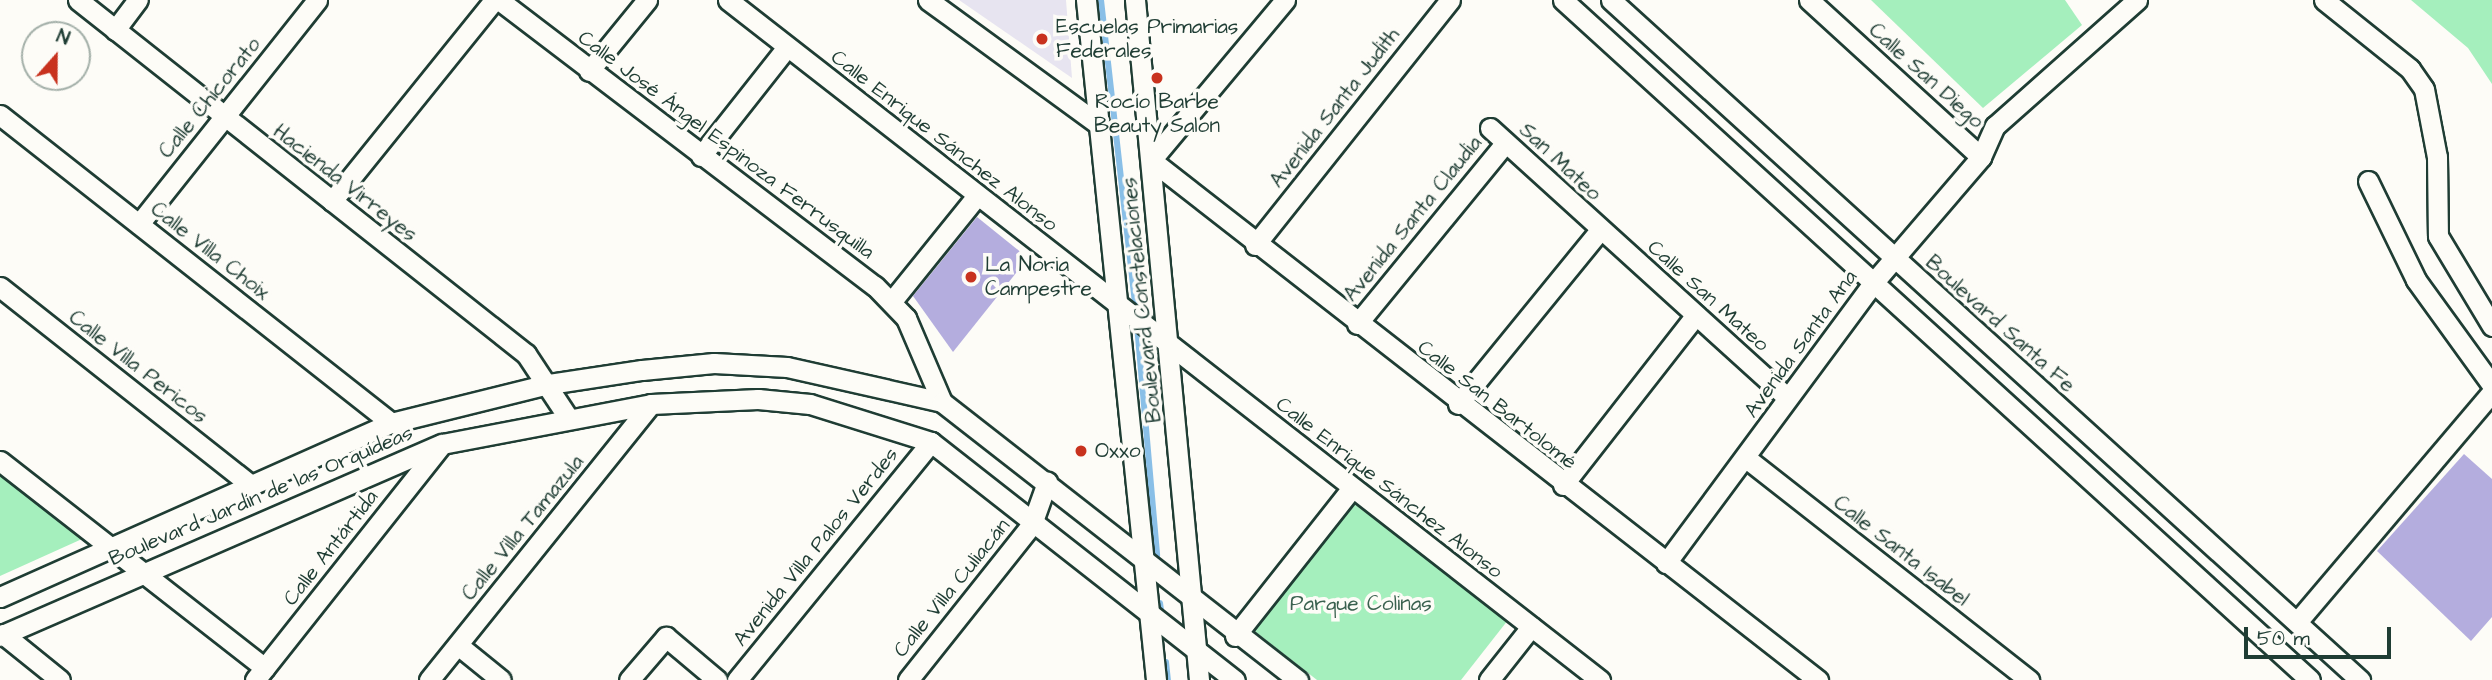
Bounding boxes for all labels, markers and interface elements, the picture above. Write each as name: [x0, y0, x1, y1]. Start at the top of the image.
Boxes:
place label: Escuelas Primarias Federales: [1056, 14, 1238, 64]
street label: Calle San Diego: [1863, 18, 1989, 134]
north arrow: [21, 21, 91, 91]
text: N: [53, 23, 73, 53]
street label: Avenida Santa Judith: [1265, 23, 1405, 193]
street label: Calle José Ángel Espinoza Ferrusquilla: [573, 25, 879, 265]
marker: Escuelas Primarias Federales: [1034, 31, 1050, 47]
street label: Calle Chicorato: [154, 33, 266, 163]
street label: Calle Enrique Sánchez Alonso: [826, 45, 1062, 237]
marker: Rocío Barbe Beauty Salon: [1149, 70, 1165, 86]
place label: Rocío Barbe Beauty Salon: [1094, 89, 1220, 139]
street label: San Mateo: [1514, 118, 1606, 206]
street label: Hacienda Virreyes: [268, 119, 422, 247]
street label: Avenida Santa Claudia: [1338, 131, 1488, 307]
street label: Boulevard Constelaciones: [1117, 176, 1167, 424]
street label: Calle Villa Choix: [145, 197, 275, 305]
street label: Calle San Mateo: [1642, 235, 1774, 357]
street label: Boulevard Santa Fe: [1920, 250, 2080, 398]
place label: La Noria Campestre: [985, 252, 1092, 302]
street label: Avenida Santa Ana: [1739, 265, 1863, 423]
marker: La Noria Campestre: [963, 269, 979, 285]
street label: Calle Villa Pericos: [64, 305, 212, 429]
street label: Calle San Bartolomé: [1412, 335, 1582, 475]
street label: Calle Enrique Sánchez Alonso: [1271, 392, 1507, 584]
street label: Boulevard Jardín de las Orquídeas: [105, 420, 417, 572]
place label: Oxxo: [1095, 438, 1141, 464]
street label: Avenida Villa Palos Verdes: [728, 443, 904, 651]
marker: Oxxo: [1073, 443, 1089, 459]
street label: Calle Villa Tamazula: [457, 450, 589, 606]
street label: Calle Antártida: [278, 485, 384, 611]
street label: Calle Santa Isabel: [1828, 490, 1974, 612]
street label: Calle Villa Culiacán: [888, 514, 1016, 662]
park label: Parque Colinas: [1290, 591, 1432, 617]
scale bar: [2247, 614, 2394, 658]
text: 50 m: [2257, 624, 2310, 653]

